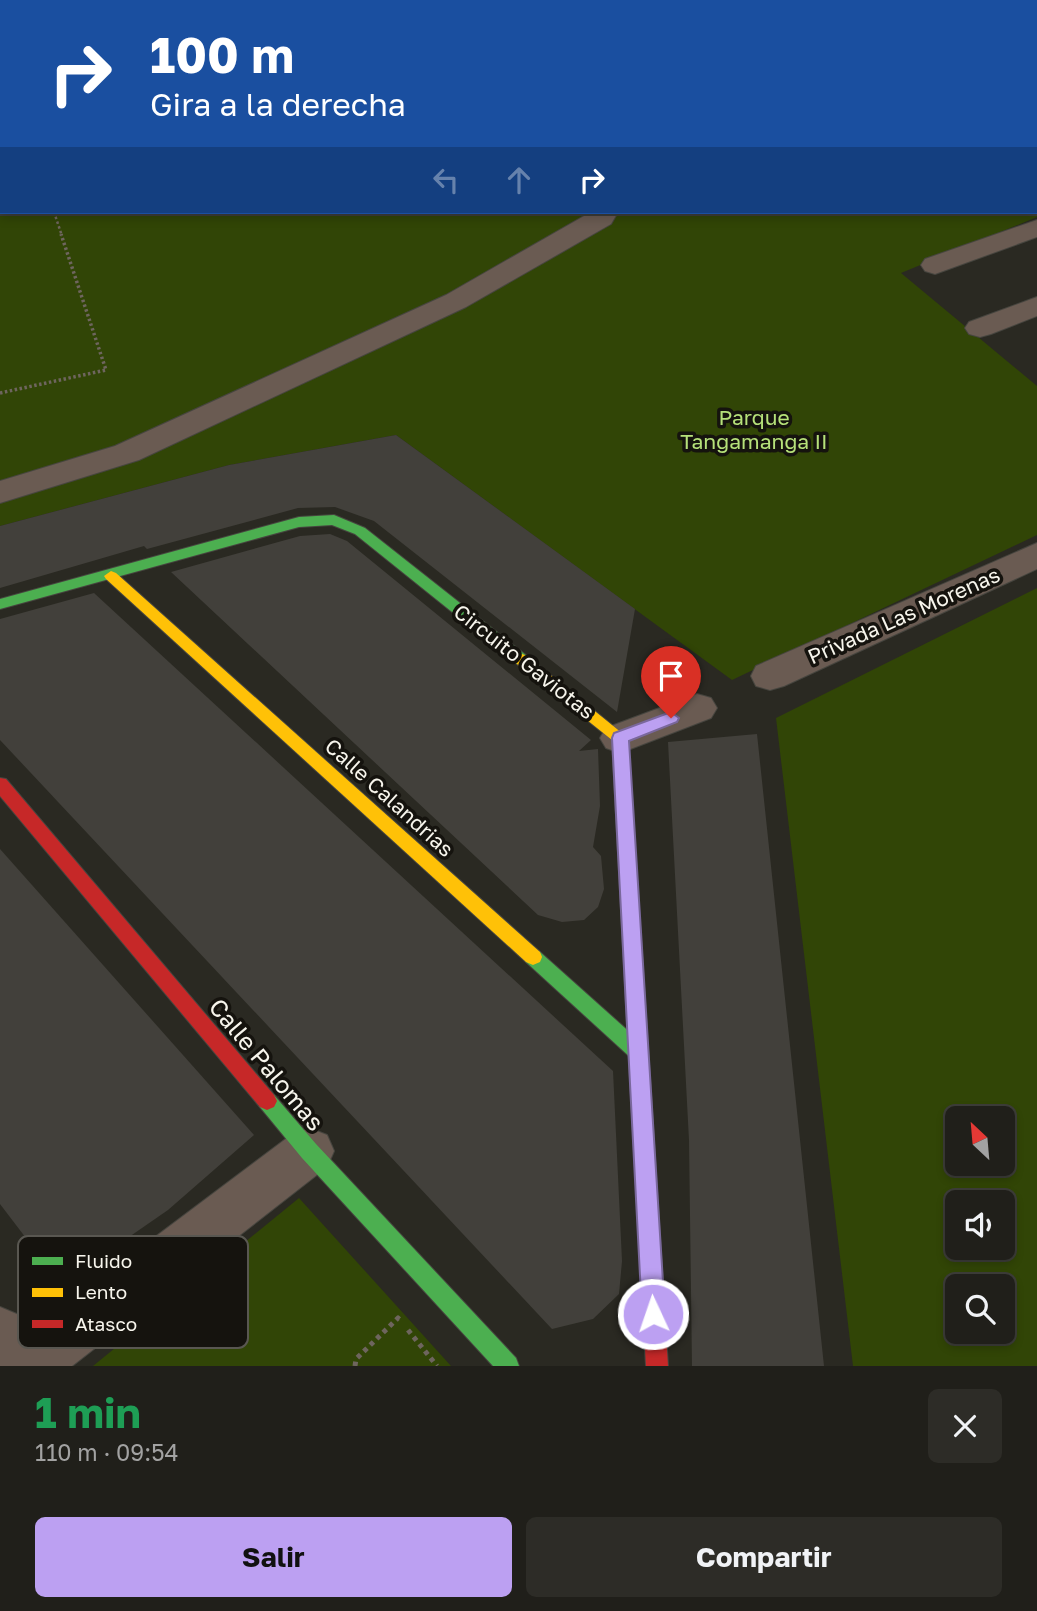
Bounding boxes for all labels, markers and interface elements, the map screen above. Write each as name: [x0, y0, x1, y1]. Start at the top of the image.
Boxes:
text: 100 m: [150, 25, 294, 84]
icon: right: [35, 28, 126, 119]
text: Gira a la derecha: [150, 85, 406, 123]
icon: left: [427, 161, 465, 199]
icon: ahead: [500, 161, 538, 199]
icon: right: [573, 161, 611, 199]
park label: Parque Tangamanga II: [680, 404, 828, 454]
street label: Privada Las Morenas: [803, 561, 1004, 669]
street label: Circuito Gaviotas: [449, 598, 600, 724]
pin: [641, 646, 701, 718]
icon: arrive: [652, 657, 690, 695]
street label: Calle Calandrias: [320, 733, 459, 862]
street label: Calle Palomas: [204, 992, 331, 1136]
north arrow: [945, 1106, 1015, 1176]
map controls: [945, 1106, 1015, 1344]
button: sound: [945, 1190, 1015, 1260]
legend: [18, 1236, 248, 1348]
text: Fluido: [75, 1249, 132, 1272]
button: search: [945, 1274, 1015, 1344]
position arrow: [616, 1277, 690, 1351]
text: Lento: [75, 1280, 127, 1303]
text: Atasco: [75, 1312, 137, 1335]
text: 1 min: [35, 1387, 141, 1437]
button: close: [928, 1389, 1002, 1463]
text: 110 m · 09:54: [35, 1438, 179, 1466]
button: Salir: [35, 1517, 512, 1597]
button: Compartir: [526, 1517, 1002, 1597]

